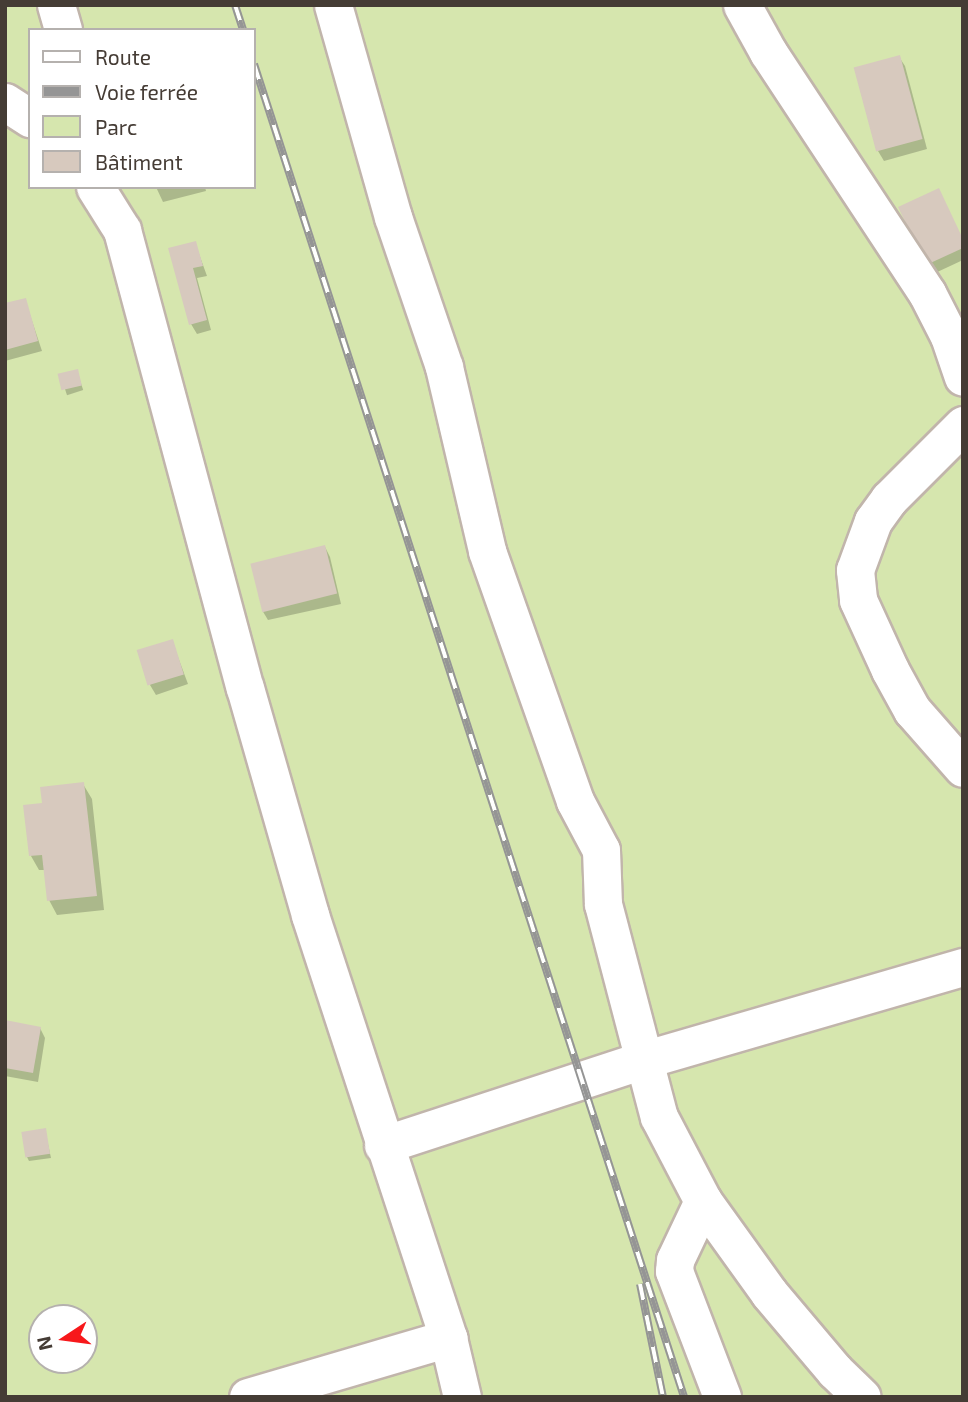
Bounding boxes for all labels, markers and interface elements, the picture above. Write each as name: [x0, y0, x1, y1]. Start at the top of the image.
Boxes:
legend: [28, 28, 256, 189]
text: Route: [95, 44, 151, 69]
text: Voie ferrée: [95, 79, 198, 104]
text: Parc: [95, 114, 137, 139]
text: Bâtiment: [95, 149, 183, 174]
north arrow: [28, 1304, 98, 1374]
text: N: [31, 1334, 57, 1353]

